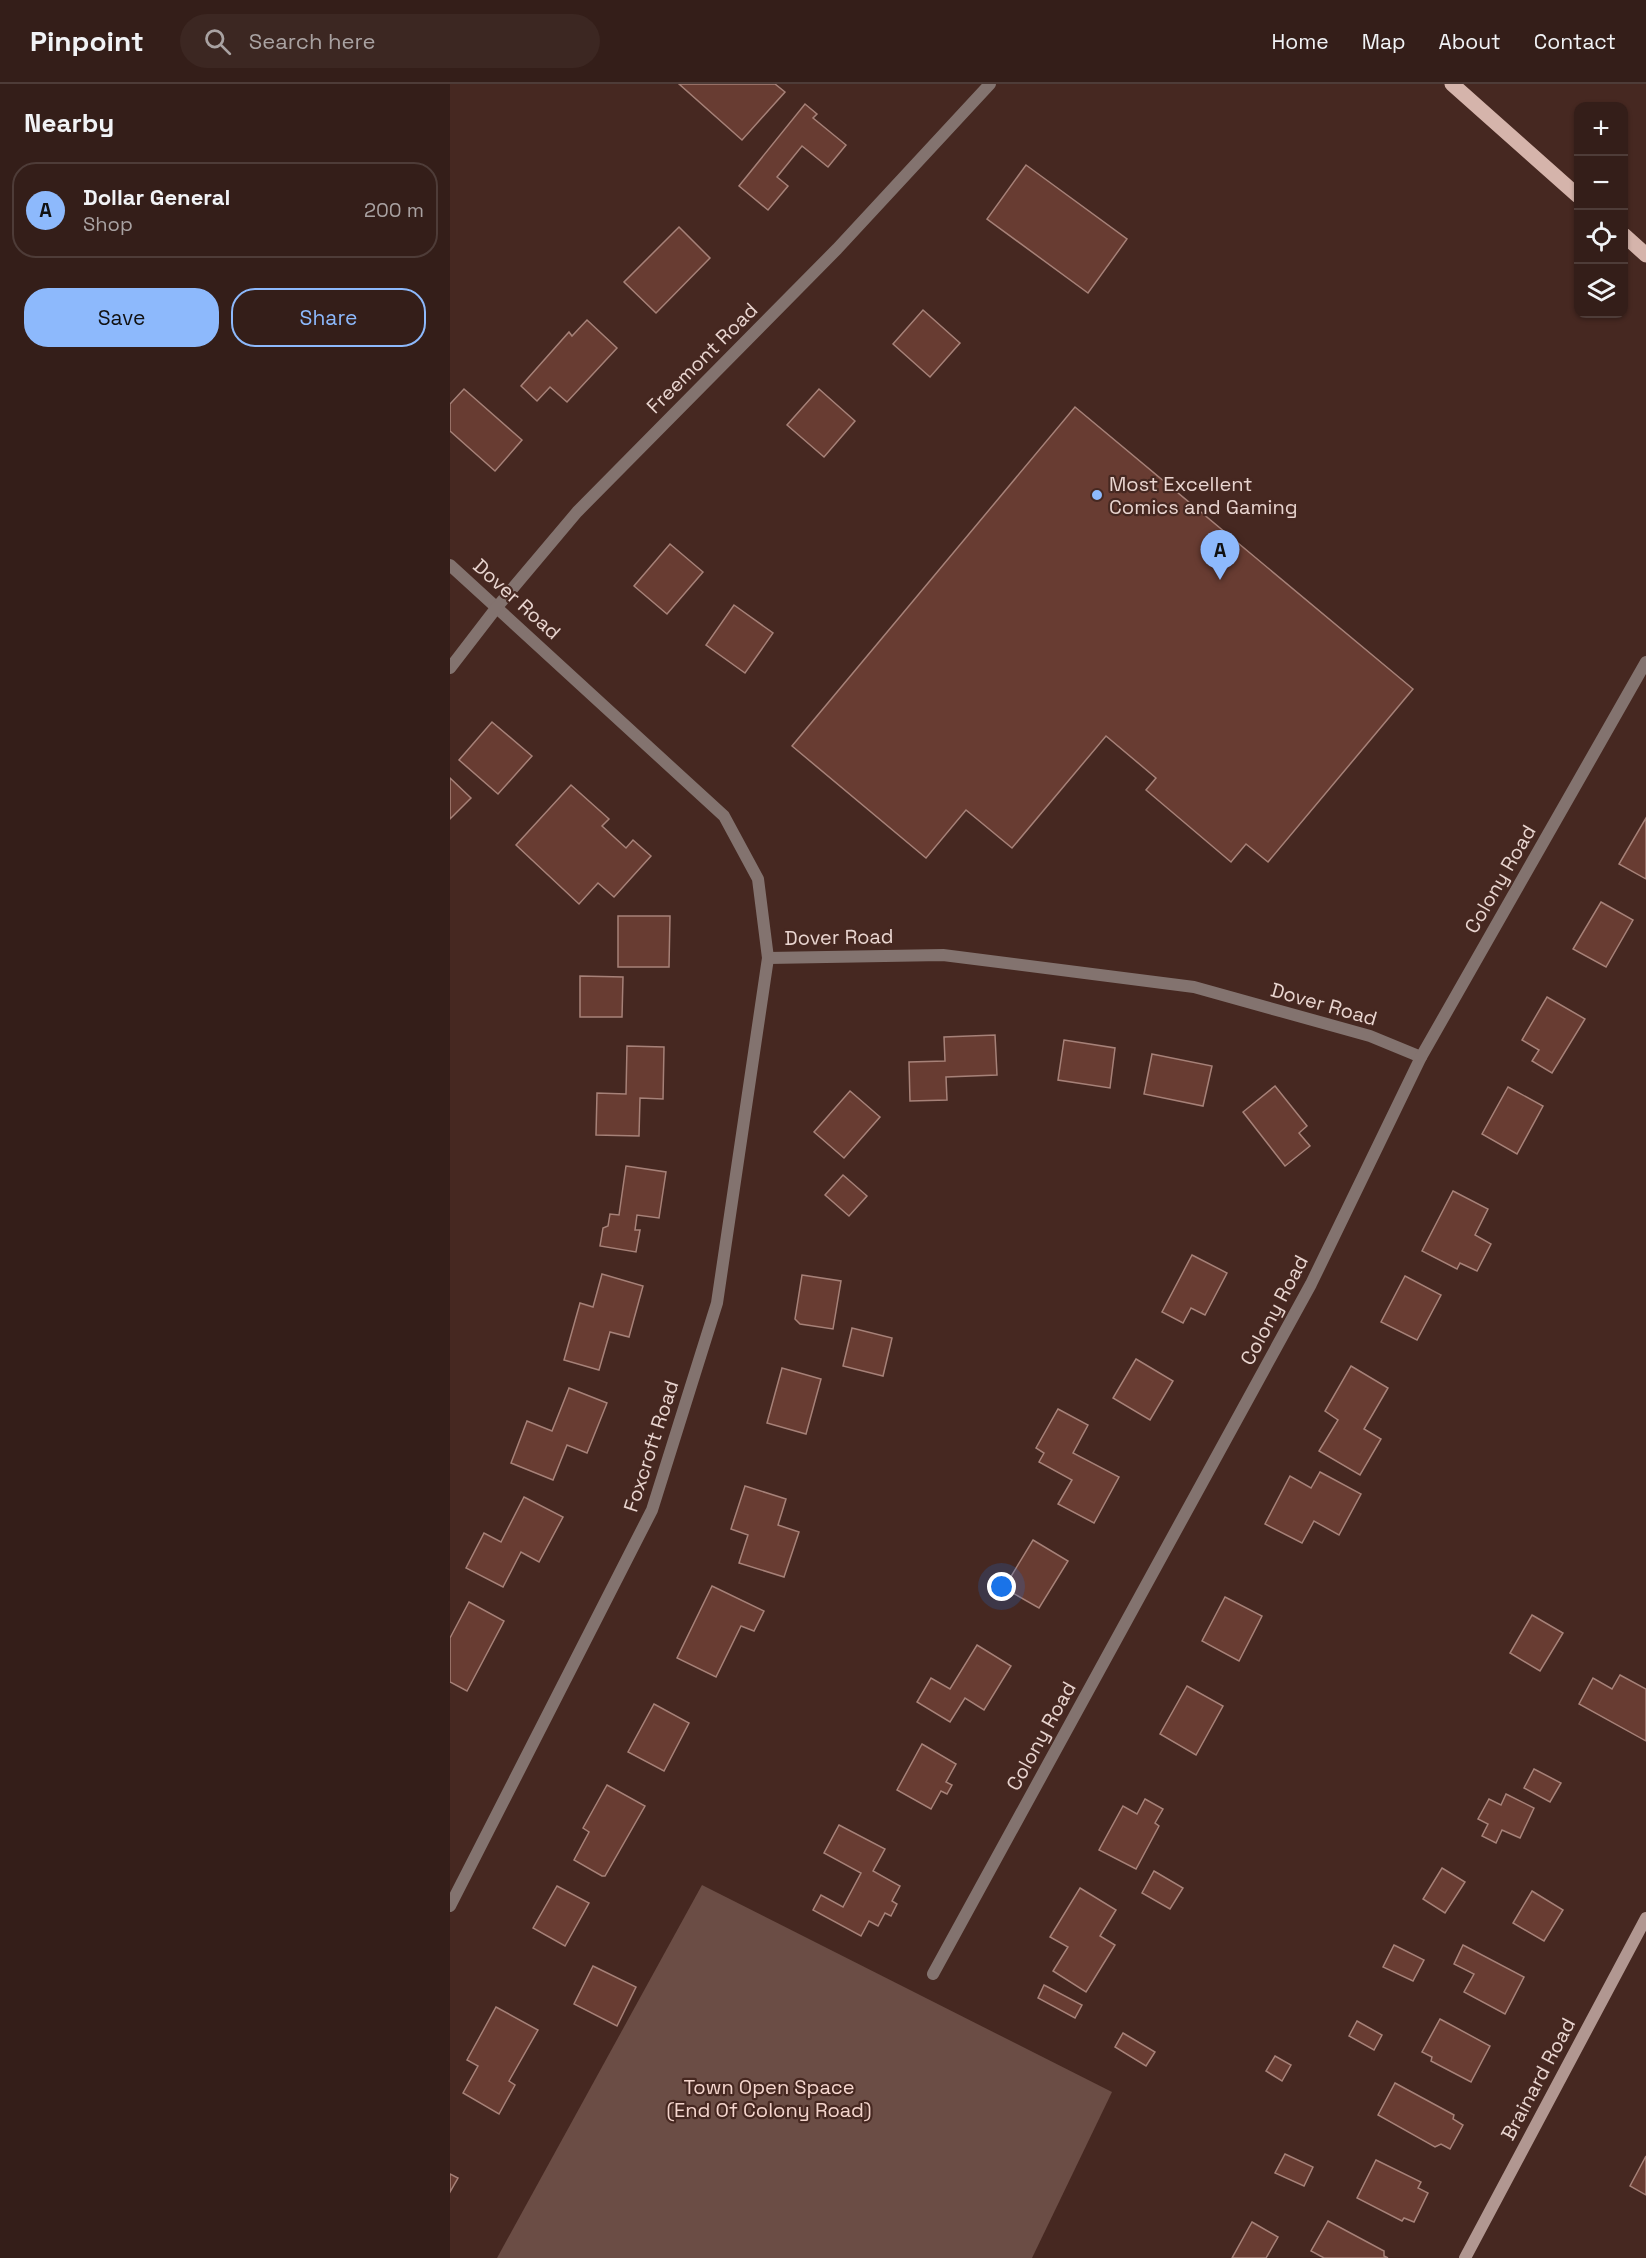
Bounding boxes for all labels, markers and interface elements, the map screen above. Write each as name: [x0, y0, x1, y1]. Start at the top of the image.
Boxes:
search box: [180, 14, 600, 68]
text: Pinpoint: [30, 23, 144, 59]
icon: search: [201, 25, 234, 58]
text: Search here: [249, 27, 375, 55]
text: Home: [1271, 28, 1329, 55]
text: Map: [1362, 28, 1406, 55]
text: About: [1439, 28, 1501, 55]
text: Contact: [1534, 28, 1616, 55]
map controls: [1574, 102, 1628, 318]
button: +: [1574, 102, 1628, 156]
text: Nearby: [24, 106, 114, 140]
button: −: [1574, 156, 1628, 210]
text: Dollar General: [83, 183, 230, 211]
text: A: [39, 197, 52, 223]
text: 200 m: [364, 197, 424, 223]
button: locate: [1574, 210, 1628, 264]
text: Shop: [83, 211, 133, 237]
button: layers: [1574, 264, 1628, 318]
button: Save: [24, 288, 219, 347]
button: Share: [231, 288, 426, 347]
street label: Freemont Road: [641, 297, 763, 419]
place label: Most Excellent Comics and Gaming: [1109, 471, 1298, 520]
marker: Most Excellent Comics and Gaming: [1090, 488, 1104, 502]
pin: A: [1200, 530, 1240, 580]
street label: Dover Road: [468, 553, 566, 645]
street label: Colony Road: [1458, 820, 1542, 938]
street label: Dover Road: [784, 923, 894, 951]
street label: Dover Road: [1268, 976, 1380, 1032]
street label: Colony Road: [1234, 1250, 1314, 1370]
street label: Foxcroft Road: [618, 1377, 684, 1515]
your location: [987, 1572, 1016, 1601]
street label: Colony Road: [1000, 1677, 1082, 1795]
street label: Brainard Road: [1495, 2013, 1581, 2145]
park label: Town Open Space (End Of Colony Road): [666, 2074, 872, 2123]

